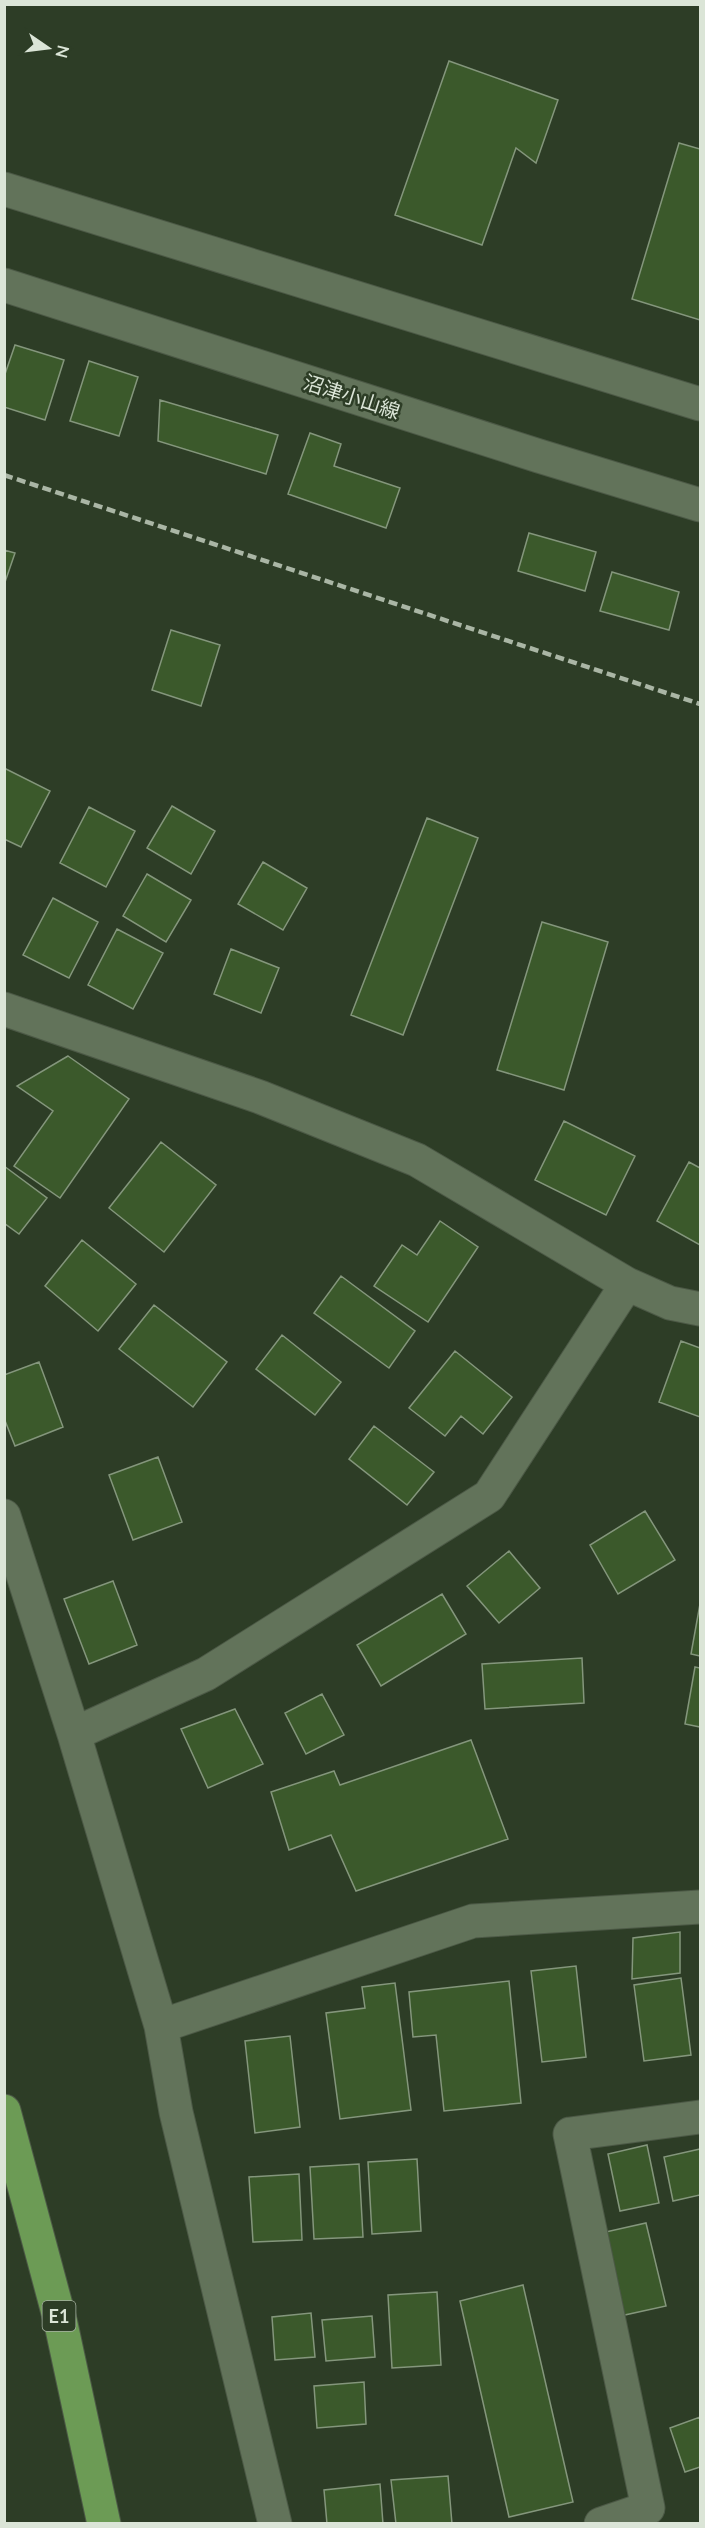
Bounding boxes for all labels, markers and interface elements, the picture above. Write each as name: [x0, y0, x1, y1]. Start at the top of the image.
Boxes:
north arrow: [18, 18, 78, 78]
text: N: [52, 43, 74, 60]
street label: 沼津小山線: [301, 369, 403, 423]
road number: E1: [42, 2301, 76, 2331]

